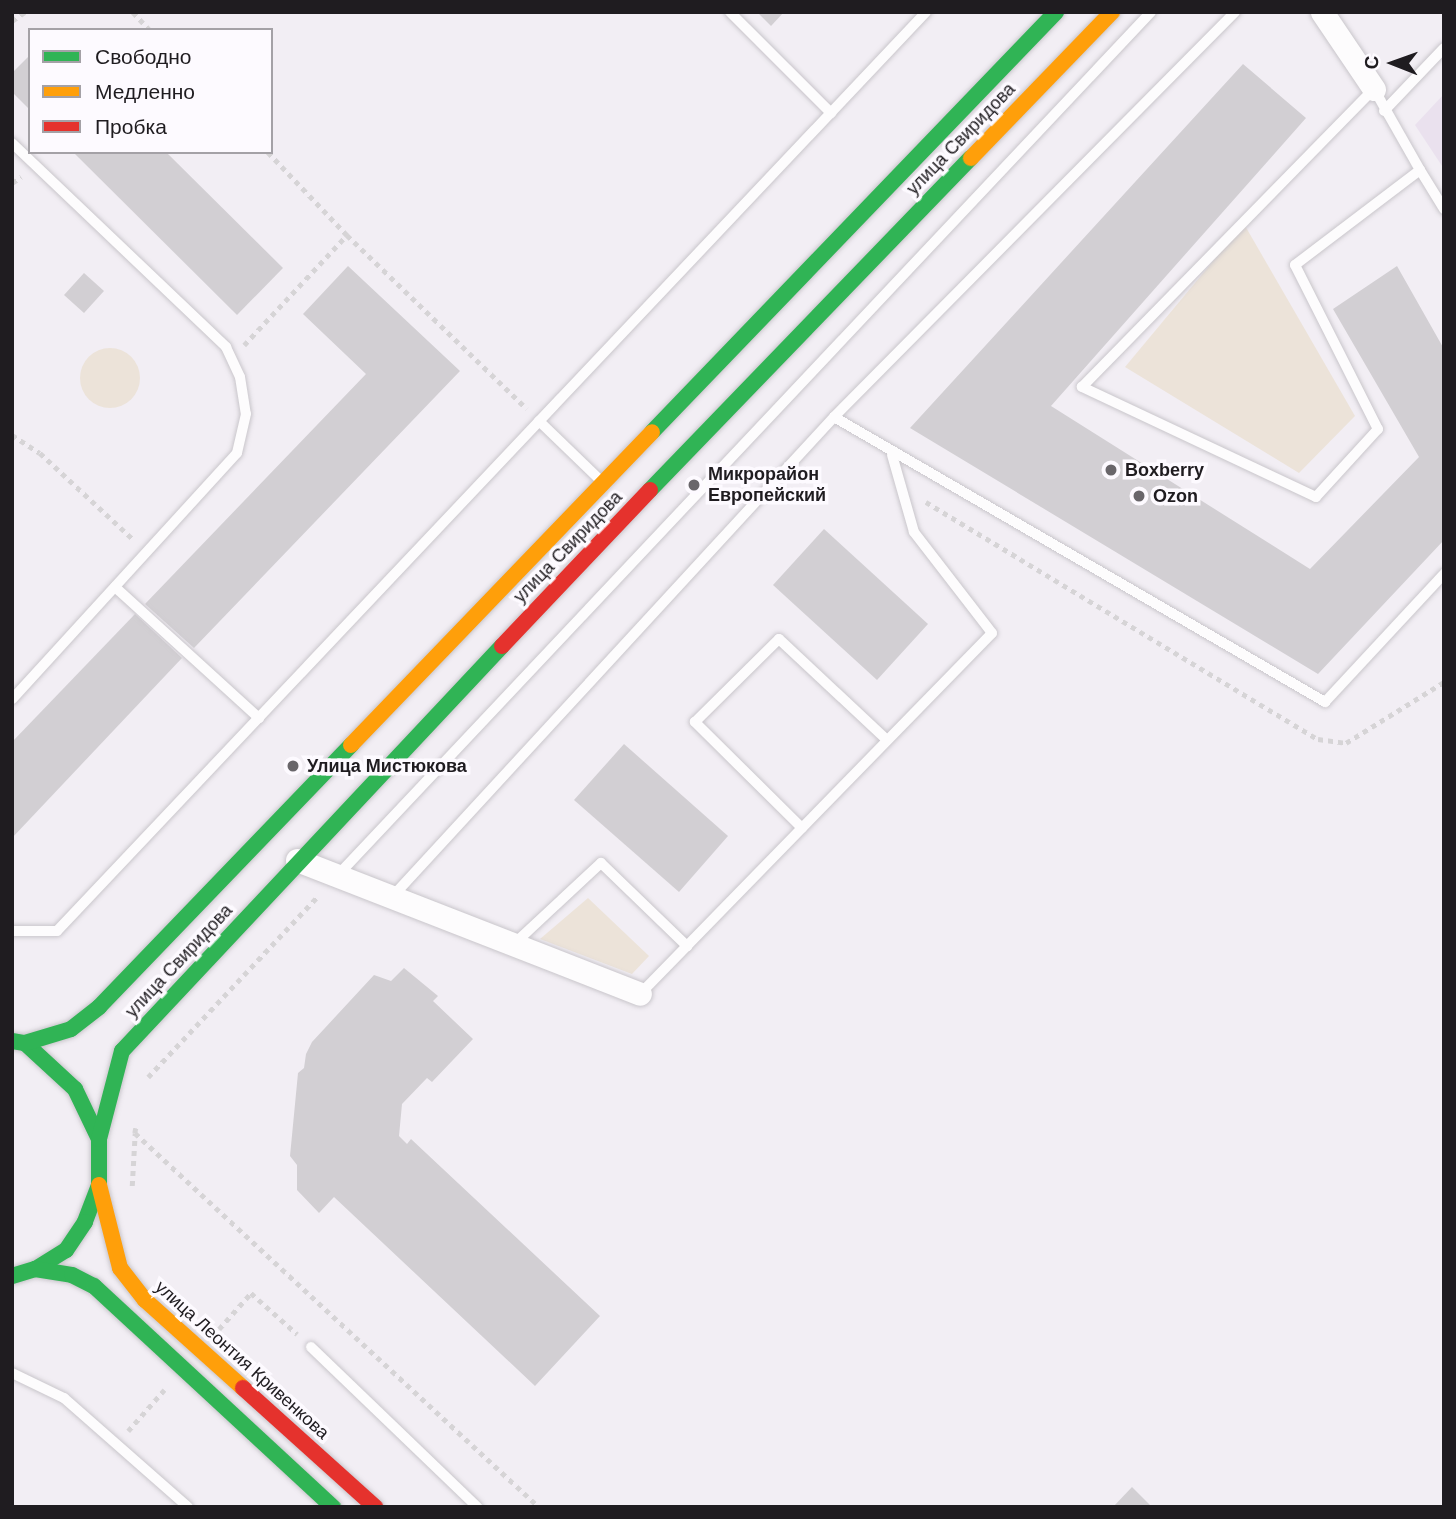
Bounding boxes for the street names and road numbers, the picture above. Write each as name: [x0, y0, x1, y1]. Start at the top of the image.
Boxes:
street label: улица Свиридова: [902, 79, 1020, 199]
street label: улица Свиридова: [509, 487, 627, 607]
street label: улица Свиридова: [121, 900, 237, 1022]
street label: улица Леонтия Кривенкова: [151, 1276, 333, 1444]

